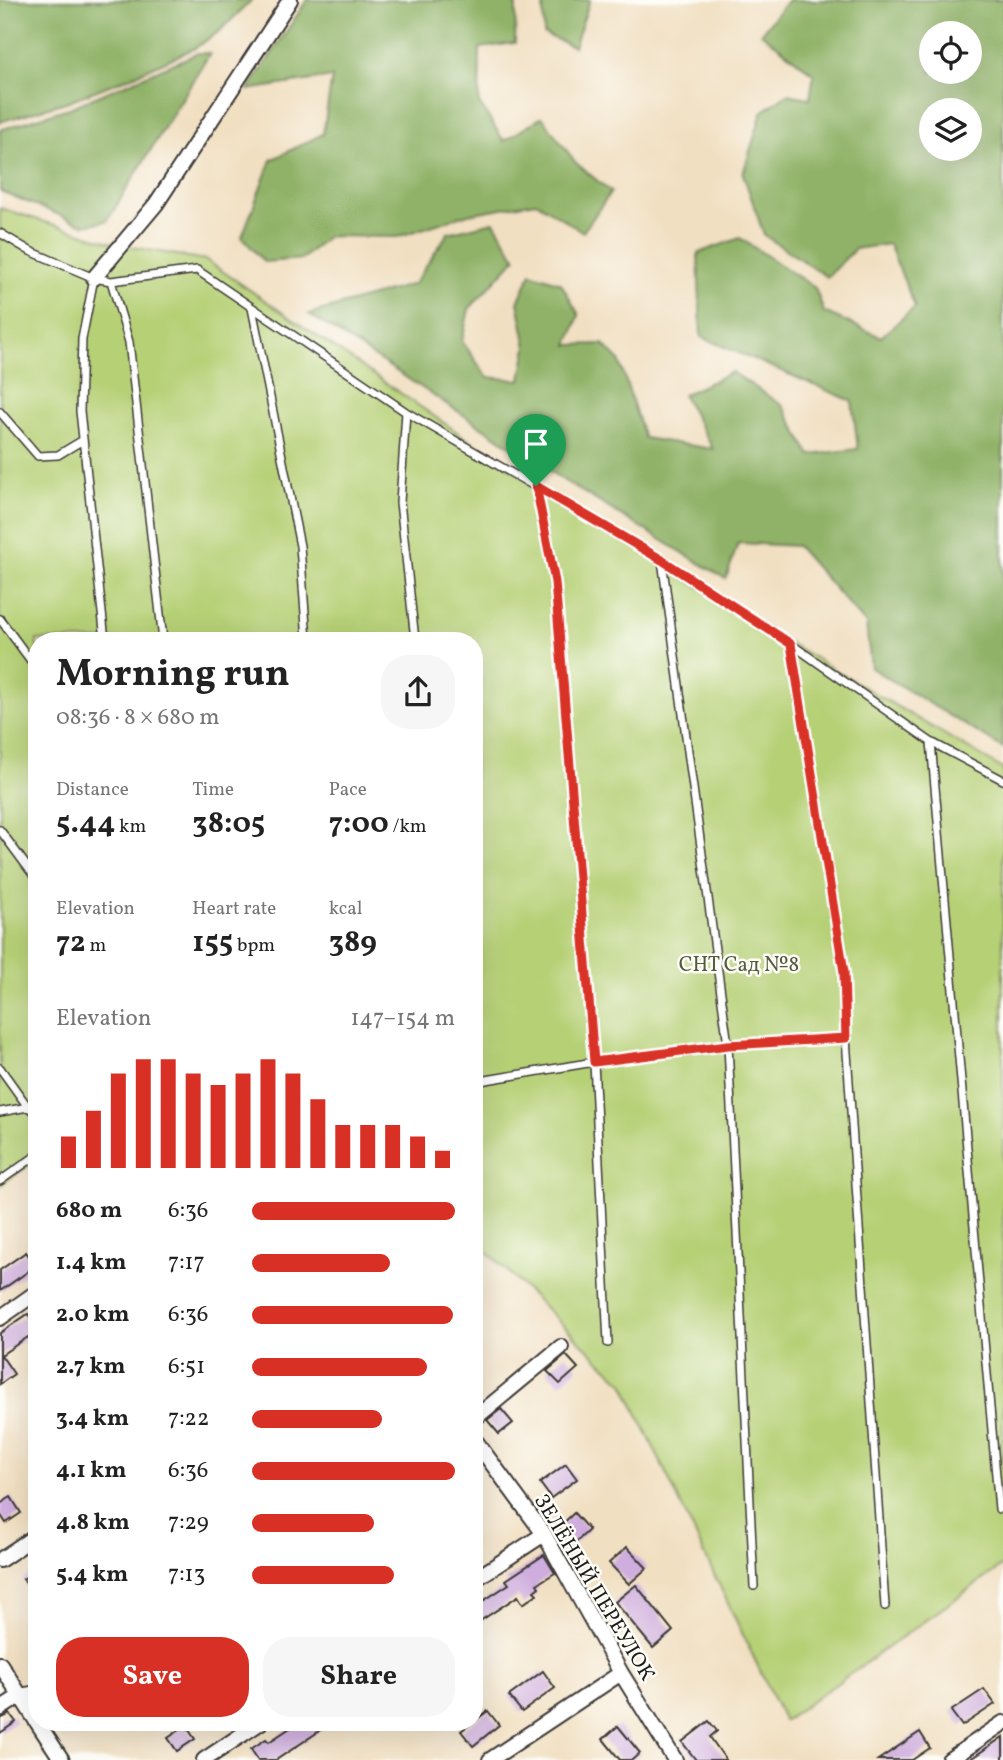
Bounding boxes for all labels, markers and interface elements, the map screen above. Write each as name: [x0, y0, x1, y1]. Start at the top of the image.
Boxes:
map controls: [919, 21, 982, 161]
button: locate: [919, 21, 982, 84]
button: layers: [919, 98, 982, 161]
pin: [506, 414, 566, 486]
icon: arrive: [517, 425, 555, 463]
text: Morning run: [56, 649, 290, 702]
button: share: [381, 655, 455, 729]
text: 08:36 · 8 × 680 m: [56, 702, 220, 734]
text: Distance: [56, 777, 129, 803]
text: Time: [192, 777, 234, 803]
text: Pace: [329, 777, 367, 803]
text: 5.44: [56, 803, 115, 845]
text: 38:05: [192, 803, 265, 845]
text: 7:00: [329, 803, 389, 845]
text: km: [115, 814, 146, 840]
text: /km: [389, 814, 427, 840]
text: Elevation: [56, 896, 135, 922]
text: Heart rate: [192, 896, 276, 922]
text: kcal: [329, 896, 362, 922]
text: 72: [56, 922, 86, 964]
text: 155: [192, 922, 233, 964]
text: 389: [329, 922, 377, 964]
text: m: [86, 933, 106, 959]
text: bpm: [233, 933, 275, 959]
park label: СНТ Сад №8: [679, 951, 799, 980]
text: Elevation: [56, 1003, 152, 1035]
text: 147–154 m: [350, 1003, 455, 1035]
text: 680 m: [56, 1195, 122, 1227]
text: 6:36: [168, 1195, 209, 1227]
text: 1.4 km: [56, 1247, 127, 1279]
text: 7:17: [168, 1247, 205, 1279]
text: 2.0 km: [56, 1299, 129, 1331]
text: 6:36: [168, 1299, 209, 1331]
text: 2.7 km: [56, 1351, 126, 1383]
text: 6:51: [168, 1351, 205, 1383]
text: 3.4 km: [56, 1403, 129, 1435]
text: 7:22: [168, 1403, 209, 1435]
text: 4.1 km: [56, 1455, 127, 1487]
text: 6:36: [168, 1455, 209, 1487]
street label: ЗЕЛЁНЫЙ ПЕРЕУЛОК: [526, 1489, 661, 1687]
text: 4.8 km: [56, 1507, 130, 1539]
text: 7:29: [168, 1507, 209, 1539]
text: 5.4 km: [56, 1559, 128, 1591]
text: 7:13: [168, 1559, 205, 1591]
button: Save: [56, 1637, 249, 1717]
button: Share: [263, 1637, 455, 1717]

